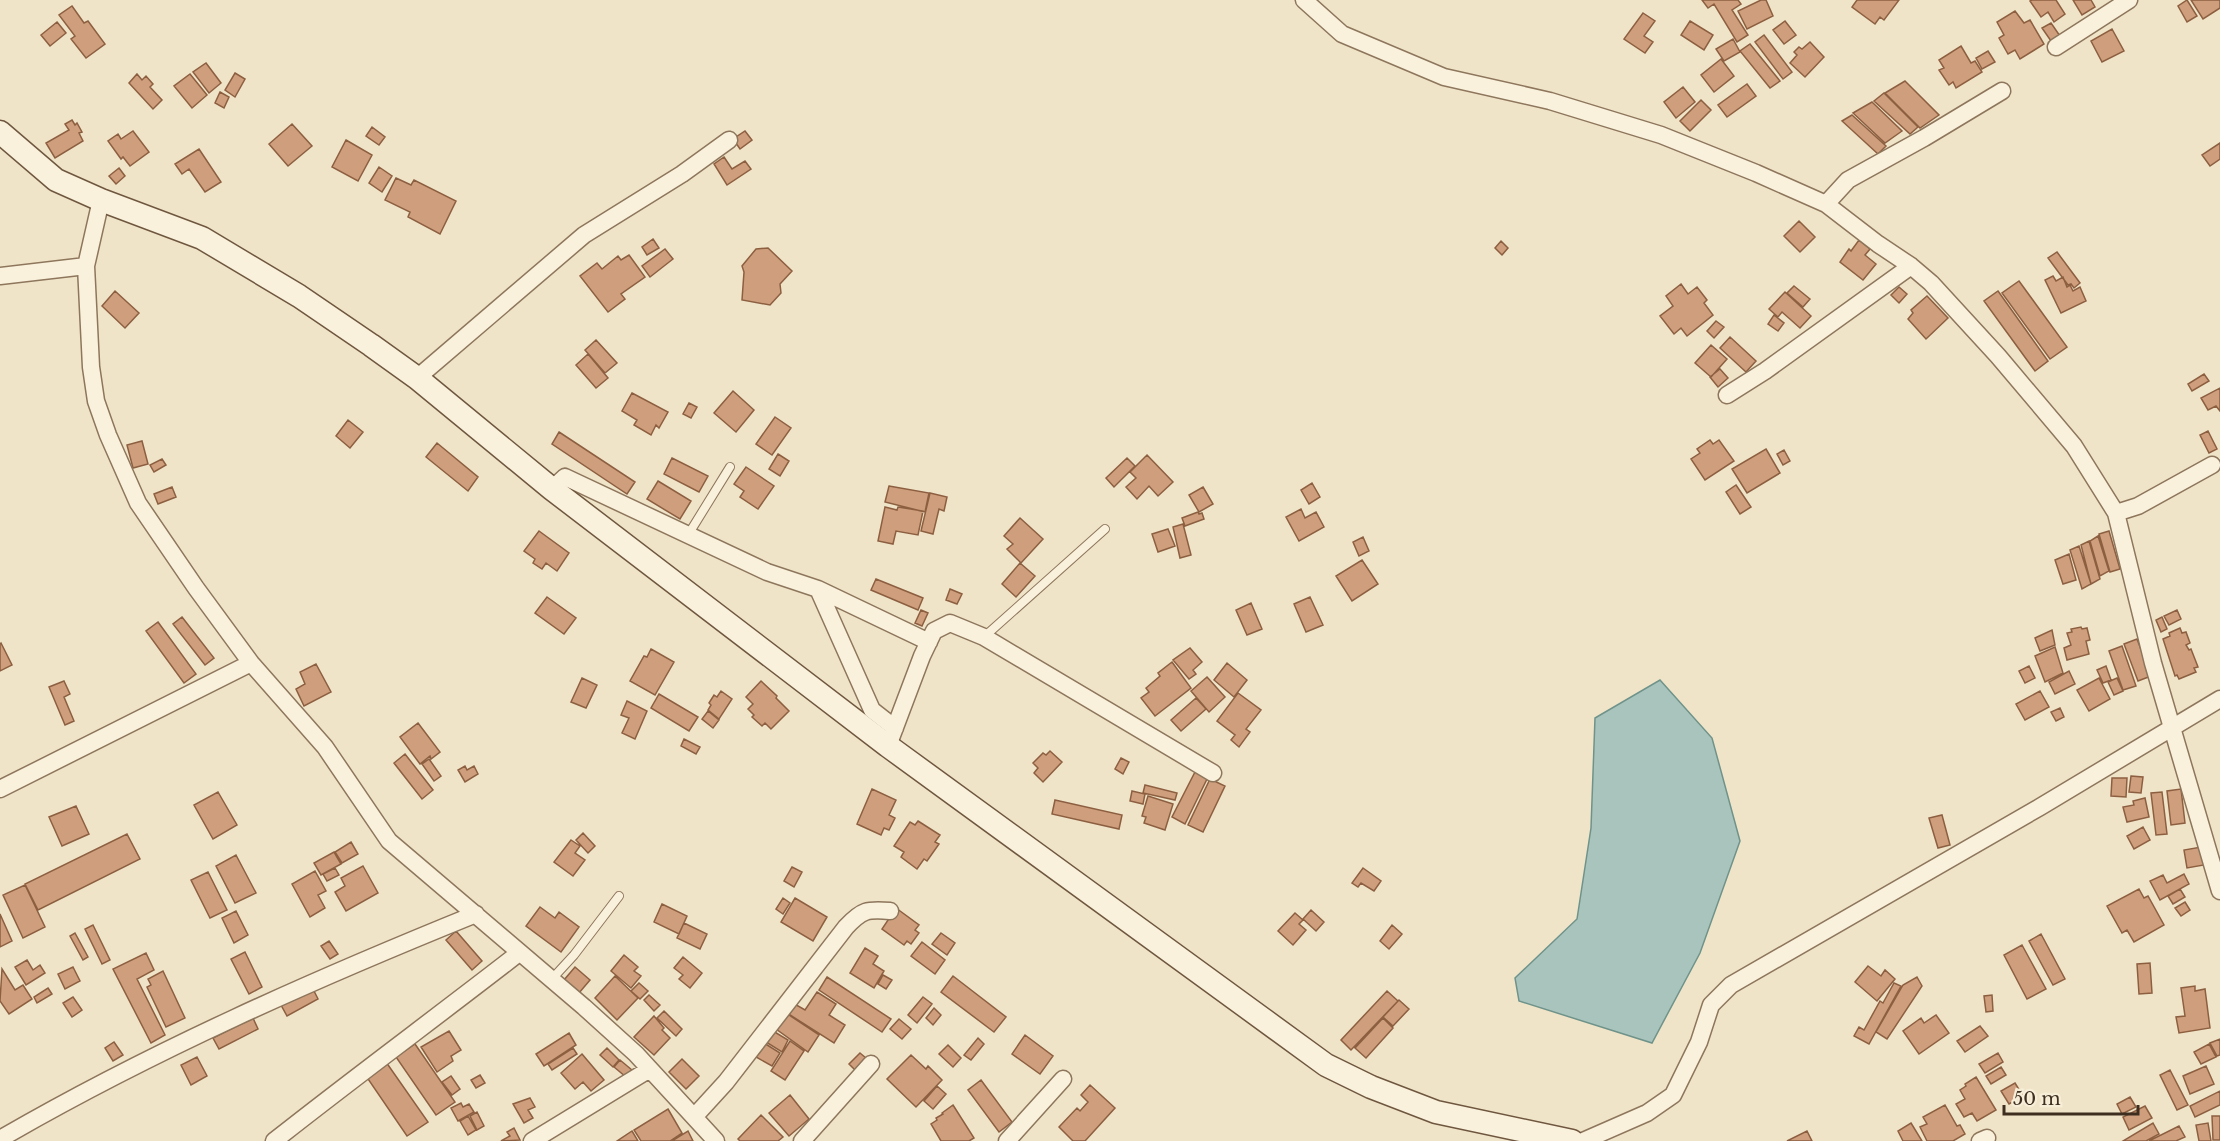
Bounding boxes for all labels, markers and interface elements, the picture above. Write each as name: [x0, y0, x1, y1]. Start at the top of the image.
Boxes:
scale bar: [2004, 1078, 2138, 1116]
text: 50 m: [2013, 1088, 2061, 1110]

